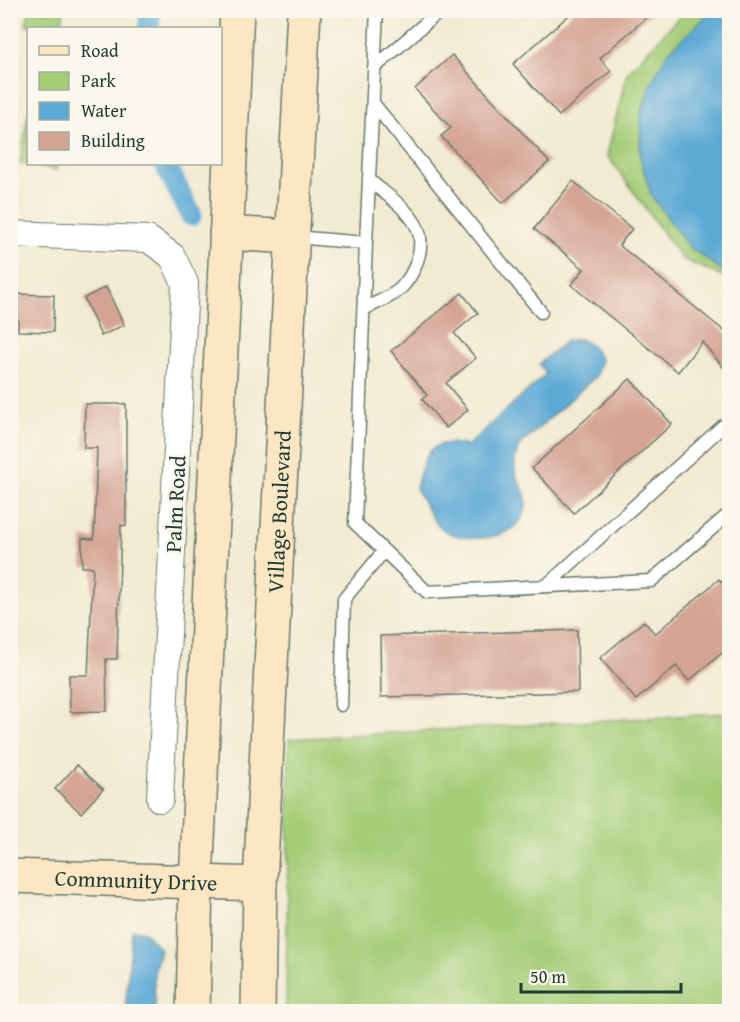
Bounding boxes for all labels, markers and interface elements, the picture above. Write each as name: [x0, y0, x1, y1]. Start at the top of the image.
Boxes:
legend: [27, 27, 222, 165]
text: Road: [81, 37, 119, 64]
text: Park: [81, 67, 117, 94]
text: Water: [81, 97, 127, 124]
text: Building: [81, 127, 145, 154]
street label: Village Boulevard: [259, 429, 299, 594]
street label: Palm Road: [156, 454, 194, 553]
street label: Community Drive: [54, 861, 218, 899]
scale bar: [521, 956, 682, 994]
text: 50 m: [530, 963, 566, 990]

